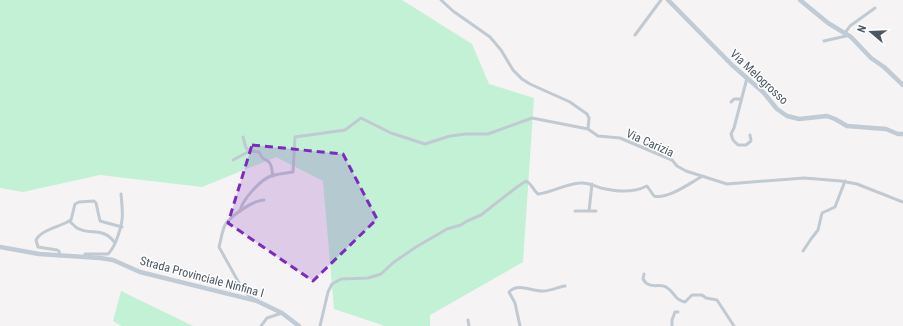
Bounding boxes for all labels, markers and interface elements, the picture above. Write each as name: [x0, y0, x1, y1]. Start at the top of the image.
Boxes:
north arrow: [851, 12, 891, 52]
text: N: [855, 23, 869, 34]
street label: Via Melogrosso: [727, 47, 791, 107]
street label: Via Carizia: [624, 126, 676, 160]
street label: Strada Provinciale Ninfina I: [139, 254, 265, 300]

